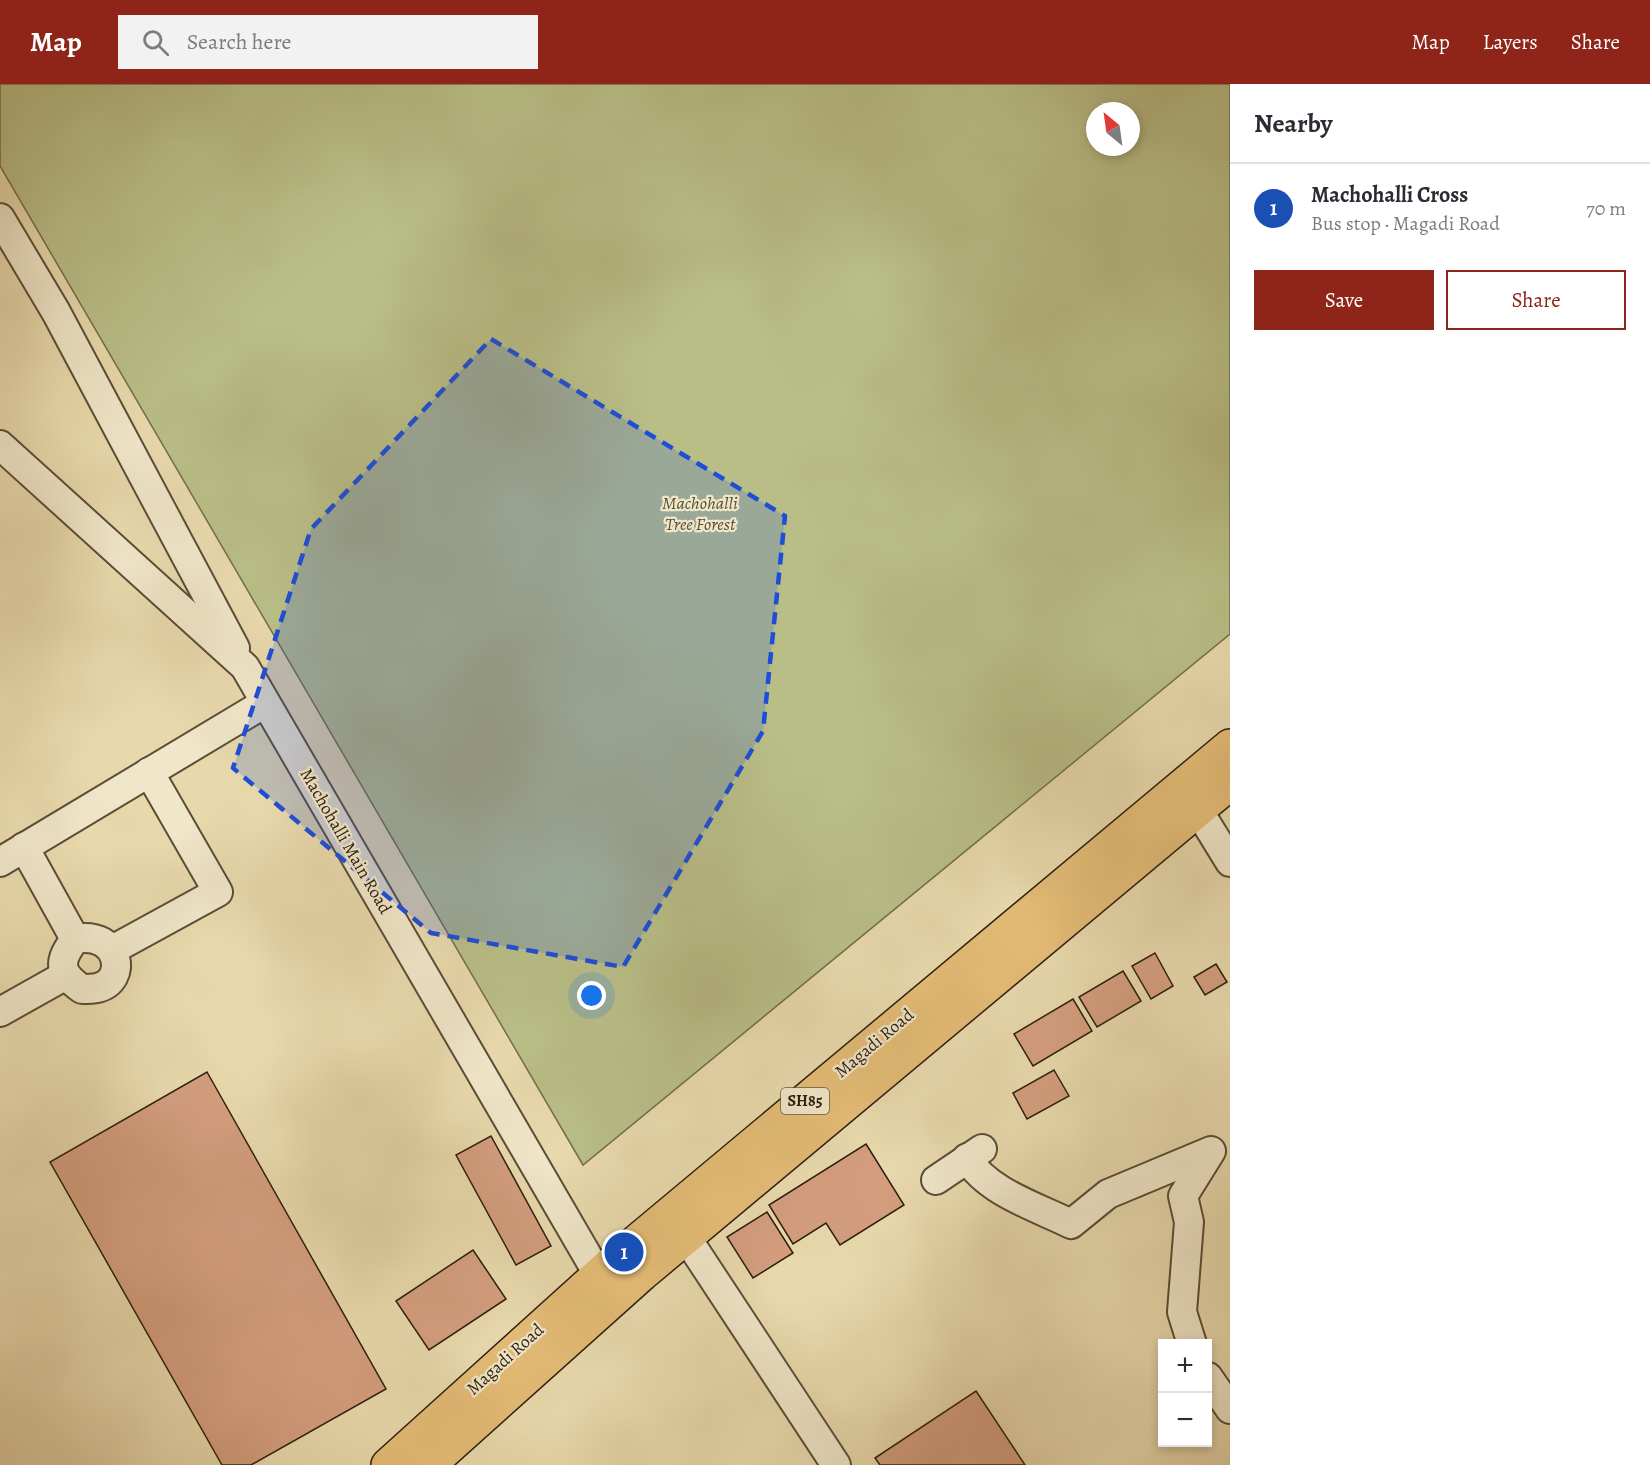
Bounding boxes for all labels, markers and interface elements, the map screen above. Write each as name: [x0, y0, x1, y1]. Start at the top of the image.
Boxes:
search box: [118, 15, 538, 69]
text: Map: [30, 23, 82, 61]
icon: search: [139, 26, 172, 59]
text: Search here: [187, 27, 291, 57]
text: Map: [1411, 28, 1450, 56]
text: Layers: [1483, 28, 1538, 56]
text: Share: [1571, 28, 1620, 56]
north arrow: [1086, 102, 1140, 156]
text: Nearby: [1254, 106, 1333, 141]
text: Machohalli Cross: [1311, 180, 1468, 210]
text: 1: [1270, 195, 1277, 222]
text: 70 m: [1586, 195, 1626, 222]
text: Bus stop · Magadi Road: [1311, 210, 1500, 237]
button: Save: [1254, 270, 1434, 330]
button: Share: [1446, 270, 1626, 330]
park label: Machohalli Tree Forest: [662, 491, 738, 536]
street label: Machohalli Main Road: [294, 764, 398, 919]
your location: [577, 981, 606, 1010]
street label: Magadi Road: [829, 1003, 919, 1083]
road number: SH85: [781, 1088, 829, 1114]
pin: 1: [604, 1230, 644, 1274]
street label: Magadi Road: [461, 1318, 549, 1400]
map controls: [1158, 1339, 1212, 1447]
button: +: [1158, 1339, 1212, 1393]
button: −: [1158, 1393, 1212, 1447]

